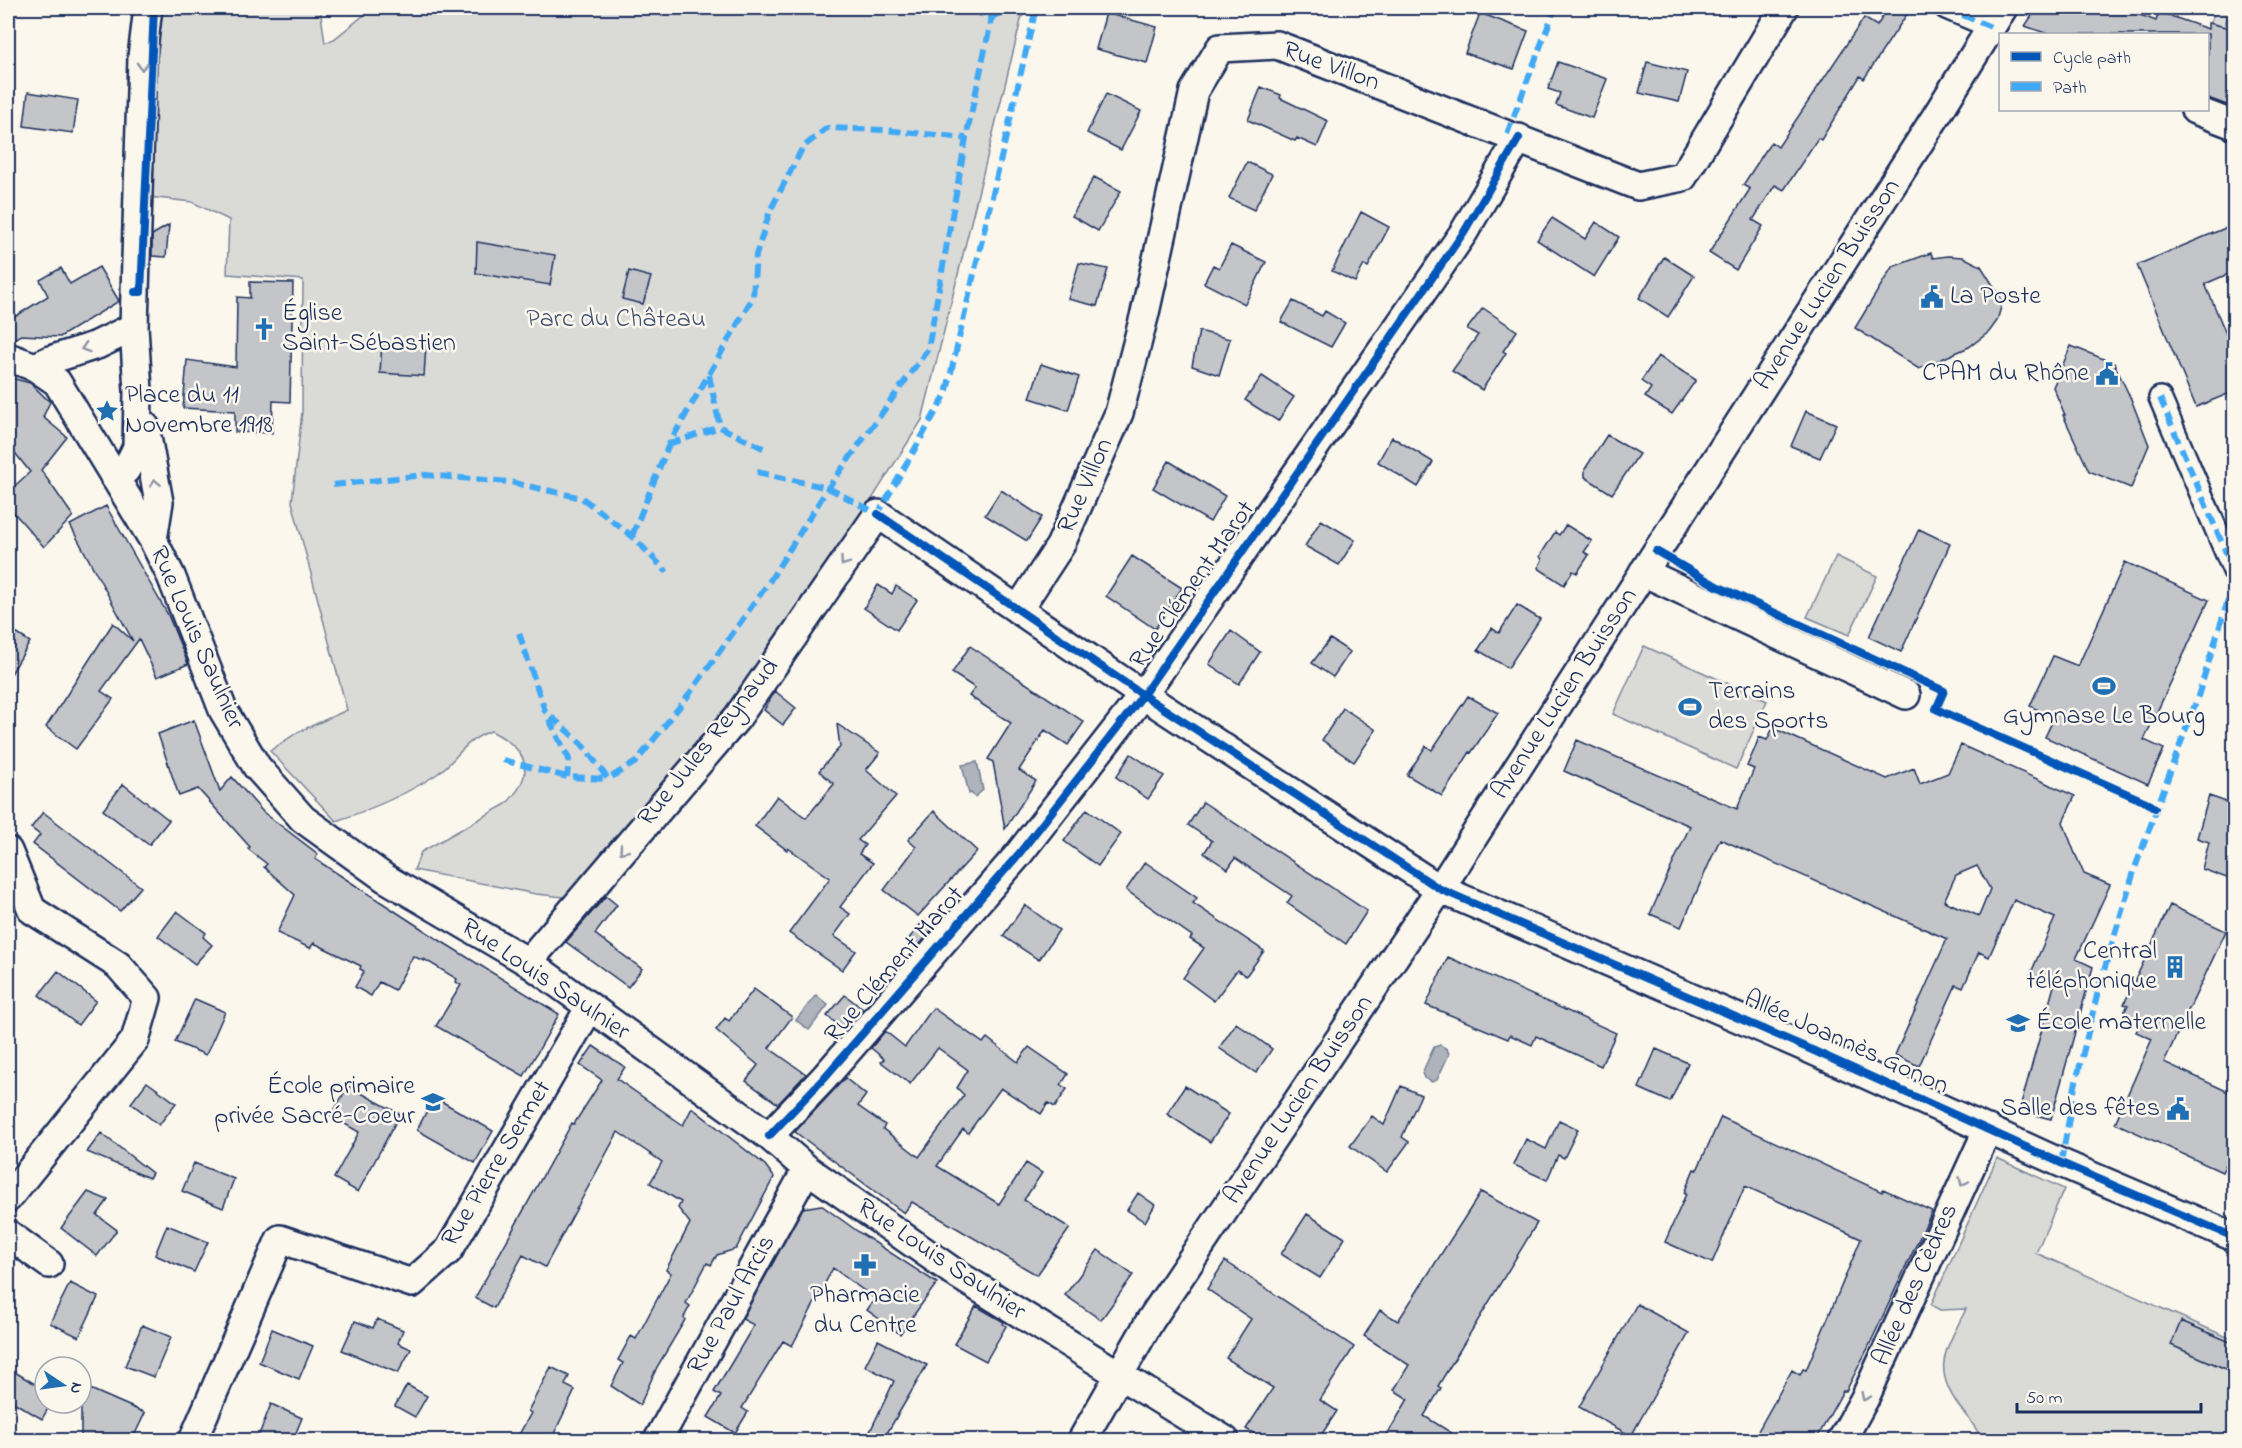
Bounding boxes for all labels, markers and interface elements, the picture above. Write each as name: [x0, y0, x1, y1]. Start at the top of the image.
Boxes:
street label: Rue Villon: [1277, 32, 1385, 102]
legend: [1999, 33, 2209, 111]
text: Cycle path: [2053, 46, 2131, 72]
one-way arrow: [135, 61, 148, 70]
text: Path: [2053, 76, 2087, 102]
street label: Avenue Lucien Buisson: [1745, 172, 1911, 398]
place label: La Poste: [1950, 278, 2041, 316]
public building icon: La Poste: [1919, 284, 1945, 310]
place label: Église Saint-Sébastien: [282, 295, 456, 363]
park label: Parc du Château: [526, 301, 706, 339]
church icon: Église Saint-Sébastien: [251, 316, 277, 342]
one-way arrow: [80, 341, 91, 354]
place label: CPAM du Rhône: [1922, 355, 2089, 393]
public building icon: CPAM du Rhône: [2094, 361, 2120, 387]
place label: Place du 11 Novembre 1918: [125, 377, 273, 445]
place icon: Place du 11 Novembre 1918: [94, 398, 120, 424]
street label: Rue Villon: [1048, 432, 1124, 540]
one-way arrow: [149, 478, 162, 488]
street label: Rue Clément Marot: [1121, 493, 1265, 677]
street label: Rue Louis Saulnier: [139, 540, 254, 736]
one-way arrow: [840, 556, 851, 567]
street label: Avenue Lucien Buisson: [1482, 581, 1648, 807]
street label: Rue Jules Reynaud: [629, 650, 789, 836]
place label: Terrains des Sports: [1708, 673, 1828, 741]
sports icon: Gymnase Le Bourg: [2091, 673, 2117, 699]
sports icon: Terrains des Sports: [1677, 694, 1703, 720]
place label: Gymnase Le Bourg: [2003, 698, 2205, 736]
one-way arrow: [619, 843, 630, 854]
street label: Rue Clément Marot: [816, 878, 974, 1052]
street label: Rue Louis Saulnier: [453, 909, 638, 1051]
place label: Central téléphonique: [2027, 933, 2157, 1001]
building icon: Central téléphonique: [2162, 954, 2188, 980]
street label: Allée Joannès Gonon: [1737, 981, 1955, 1105]
street label: Avenue Lucien Buisson: [1215, 988, 1383, 1212]
place label: École maternelle: [2036, 1004, 2206, 1042]
school or university icon: École maternelle: [2005, 1010, 2031, 1036]
place label: École primaire privée Sacré-Coeur: [214, 1068, 416, 1136]
street label: Rue Pierre Sermet: [432, 1073, 562, 1255]
school or university icon: École primaire privée Sacré-Coeur: [420, 1089, 446, 1115]
place label: Salle des fêtes: [2001, 1090, 2160, 1128]
public building icon: Salle des fêtes: [2165, 1096, 2191, 1122]
one-way arrow: [1959, 1175, 1971, 1186]
street label: Rue Louis Saulnier: [849, 1189, 1034, 1331]
street label: Allée des Cèdres: [1863, 1198, 1969, 1372]
street label: Rue Paul Arcis: [678, 1228, 786, 1382]
pharmacy icon: Pharmacie du Centre: [852, 1252, 878, 1278]
place label: Pharmacie du Centre: [810, 1277, 920, 1345]
north arrow: [33, 1355, 93, 1415]
scale bar: [2017, 1376, 2202, 1414]
text: N: [63, 1380, 89, 1396]
text: 50 m: [2026, 1386, 2063, 1412]
one-way arrow: [1861, 1391, 1872, 1402]

